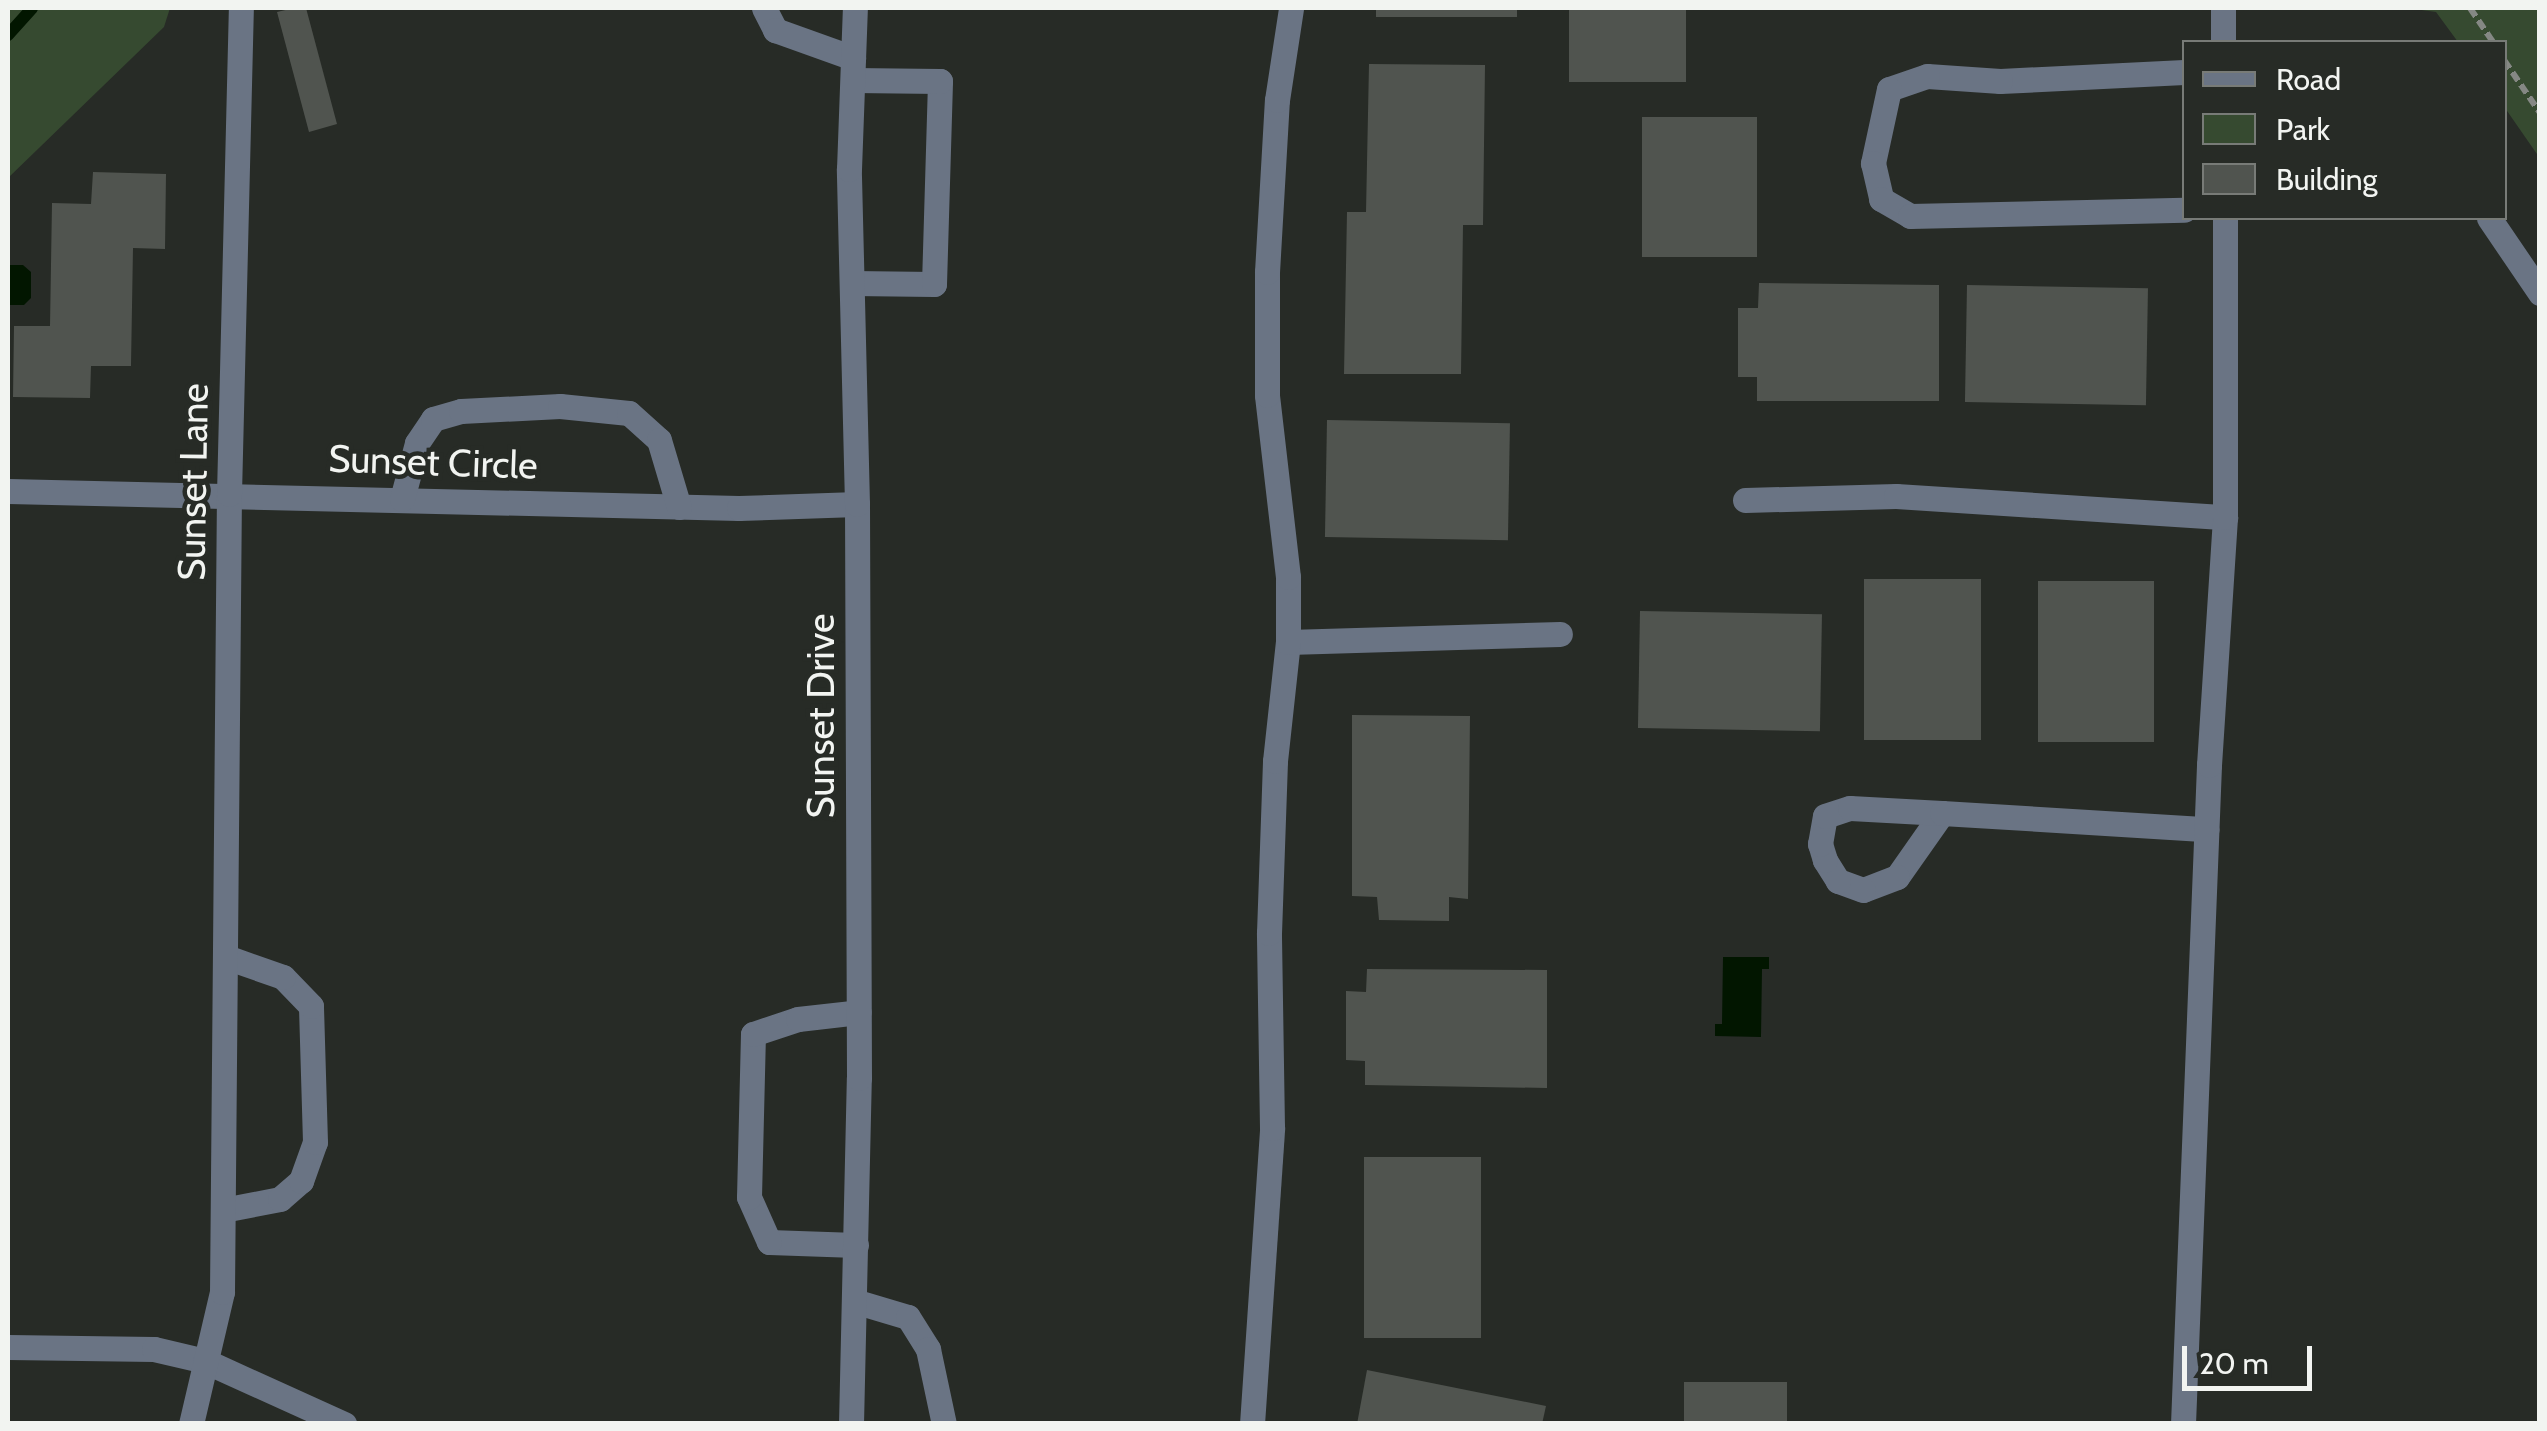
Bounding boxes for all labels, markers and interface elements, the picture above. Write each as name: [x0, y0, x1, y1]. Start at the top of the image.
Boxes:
legend: [2182, 40, 2507, 220]
text: Road: [2276, 61, 2341, 98]
text: Park: [2276, 111, 2330, 148]
text: Building: [2276, 161, 2378, 198]
street label: Sunset Lane: [168, 383, 218, 581]
street label: Sunset Circle: [328, 436, 538, 488]
street label: Sunset Drive: [798, 614, 844, 818]
scale bar: [2187, 1326, 2317, 1388]
text: 20 m: [2199, 1345, 2269, 1382]

